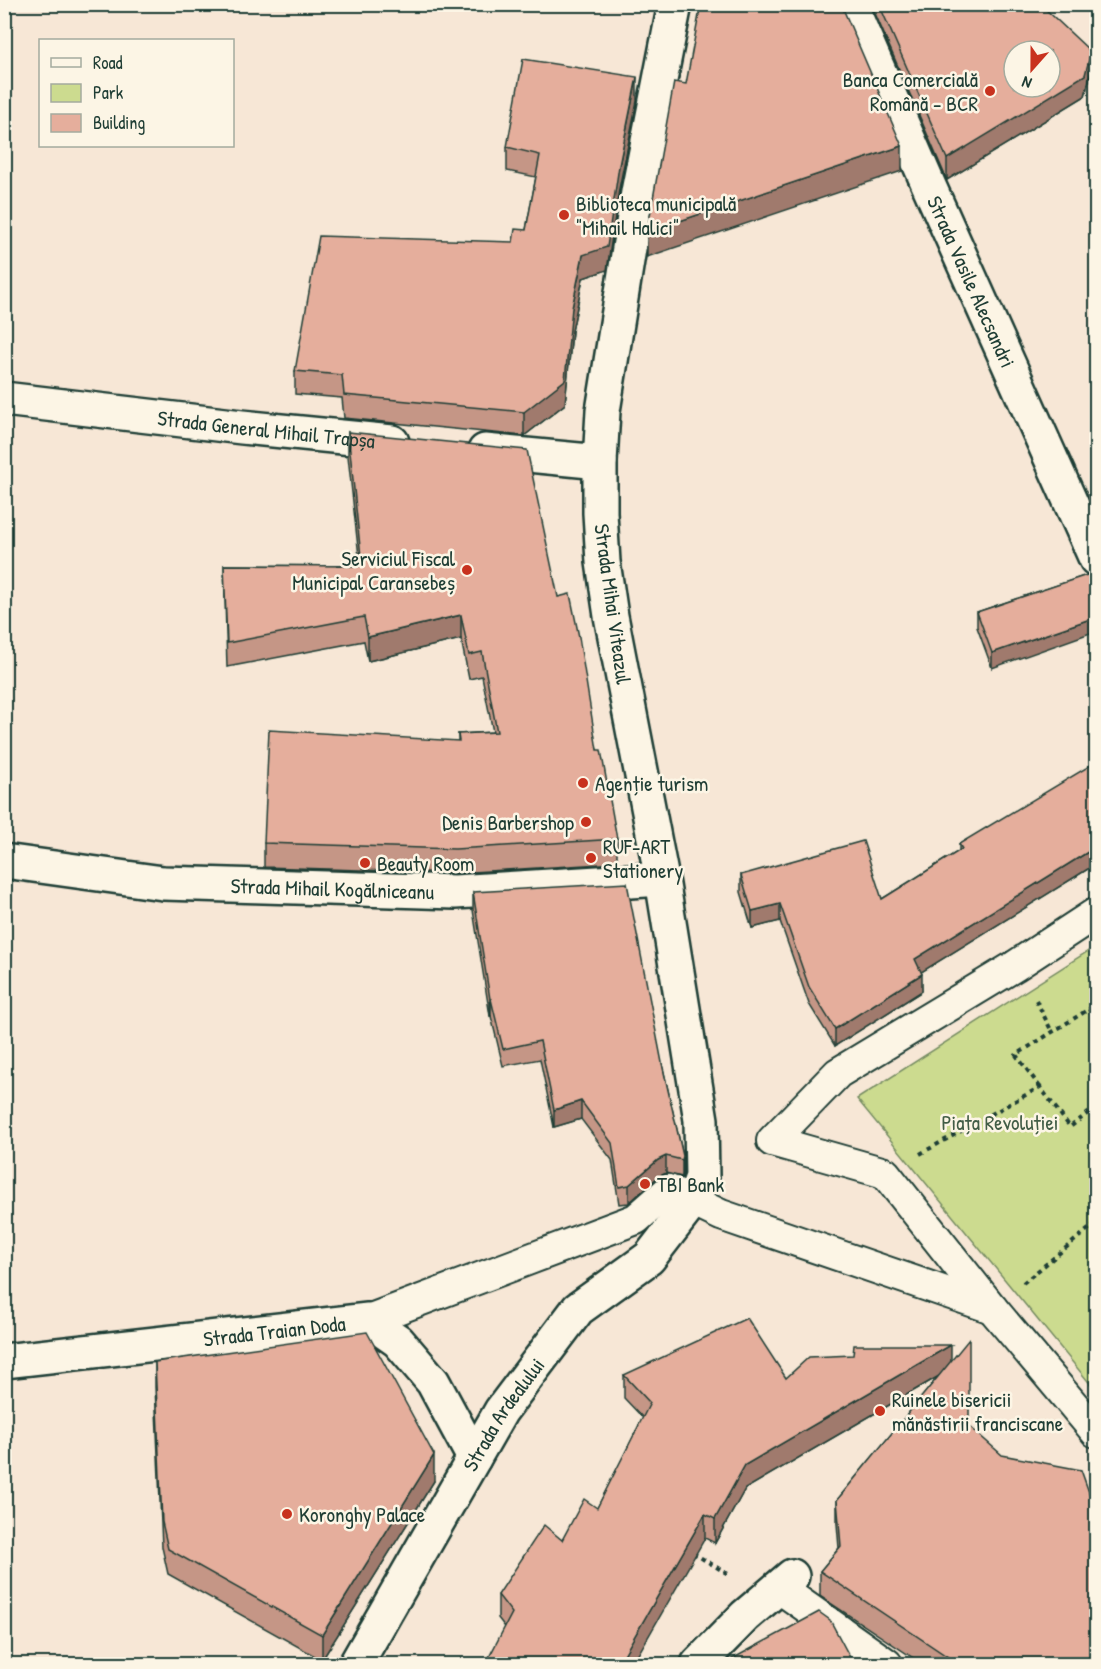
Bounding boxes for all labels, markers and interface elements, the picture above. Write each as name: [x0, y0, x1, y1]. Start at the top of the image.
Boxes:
legend: [39, 39, 234, 147]
north arrow: [1002, 39, 1062, 99]
text: Road: [93, 50, 123, 75]
place label: Banca Comercială Română - BCR: [843, 65, 978, 118]
text: N: [1018, 71, 1035, 95]
text: Park: [93, 80, 124, 105]
marker: Banca Comercială Română - BCR: [983, 84, 997, 98]
text: Building: [93, 110, 145, 135]
place label: Biblioteca municipală "Mihail Halici": [576, 189, 736, 242]
street label: Strada Vasile Alecsandri: [921, 191, 1023, 372]
marker: Biblioteca municipală "Mihail Halici": [557, 208, 571, 222]
street label: Strada General Mihail Trapșa: [156, 403, 376, 455]
street label: Strada Mihai Viteazul: [587, 522, 639, 686]
place label: Serviciul Fiscal Municipal Caransebeș: [292, 544, 455, 597]
marker: Serviciul Fiscal Municipal Caransebeș: [460, 563, 474, 577]
place label: Agenție turism: [595, 769, 708, 798]
marker: Agenție turism: [576, 776, 590, 790]
place label: Denis Barbershop: [442, 808, 574, 837]
marker: Denis Barbershop: [579, 815, 593, 829]
place label: RUF-ART Stationery: [603, 832, 683, 885]
place label: Beauty Room: [377, 849, 474, 878]
marker: RUF-ART Stationery: [584, 851, 598, 865]
marker: Beauty Room: [358, 856, 372, 870]
street label: Strada Mihail Kogălniceanu: [230, 871, 435, 906]
park label: Piața Revoluției: [941, 1108, 1059, 1137]
place label: TBI Bank: [657, 1170, 725, 1199]
marker: TBI Bank: [638, 1177, 652, 1191]
street label: Strada Traian Doda: [202, 1308, 347, 1353]
street label: Strada Ardealului: [455, 1352, 551, 1476]
place label: Ruinele bisericii mănăstirii franciscane: [892, 1385, 1063, 1438]
marker: Ruinele bisericii mănăstirii franciscane: [873, 1404, 887, 1418]
place label: Koronghy Palace: [299, 1500, 425, 1529]
marker: Koronghy Palace: [280, 1507, 294, 1521]

